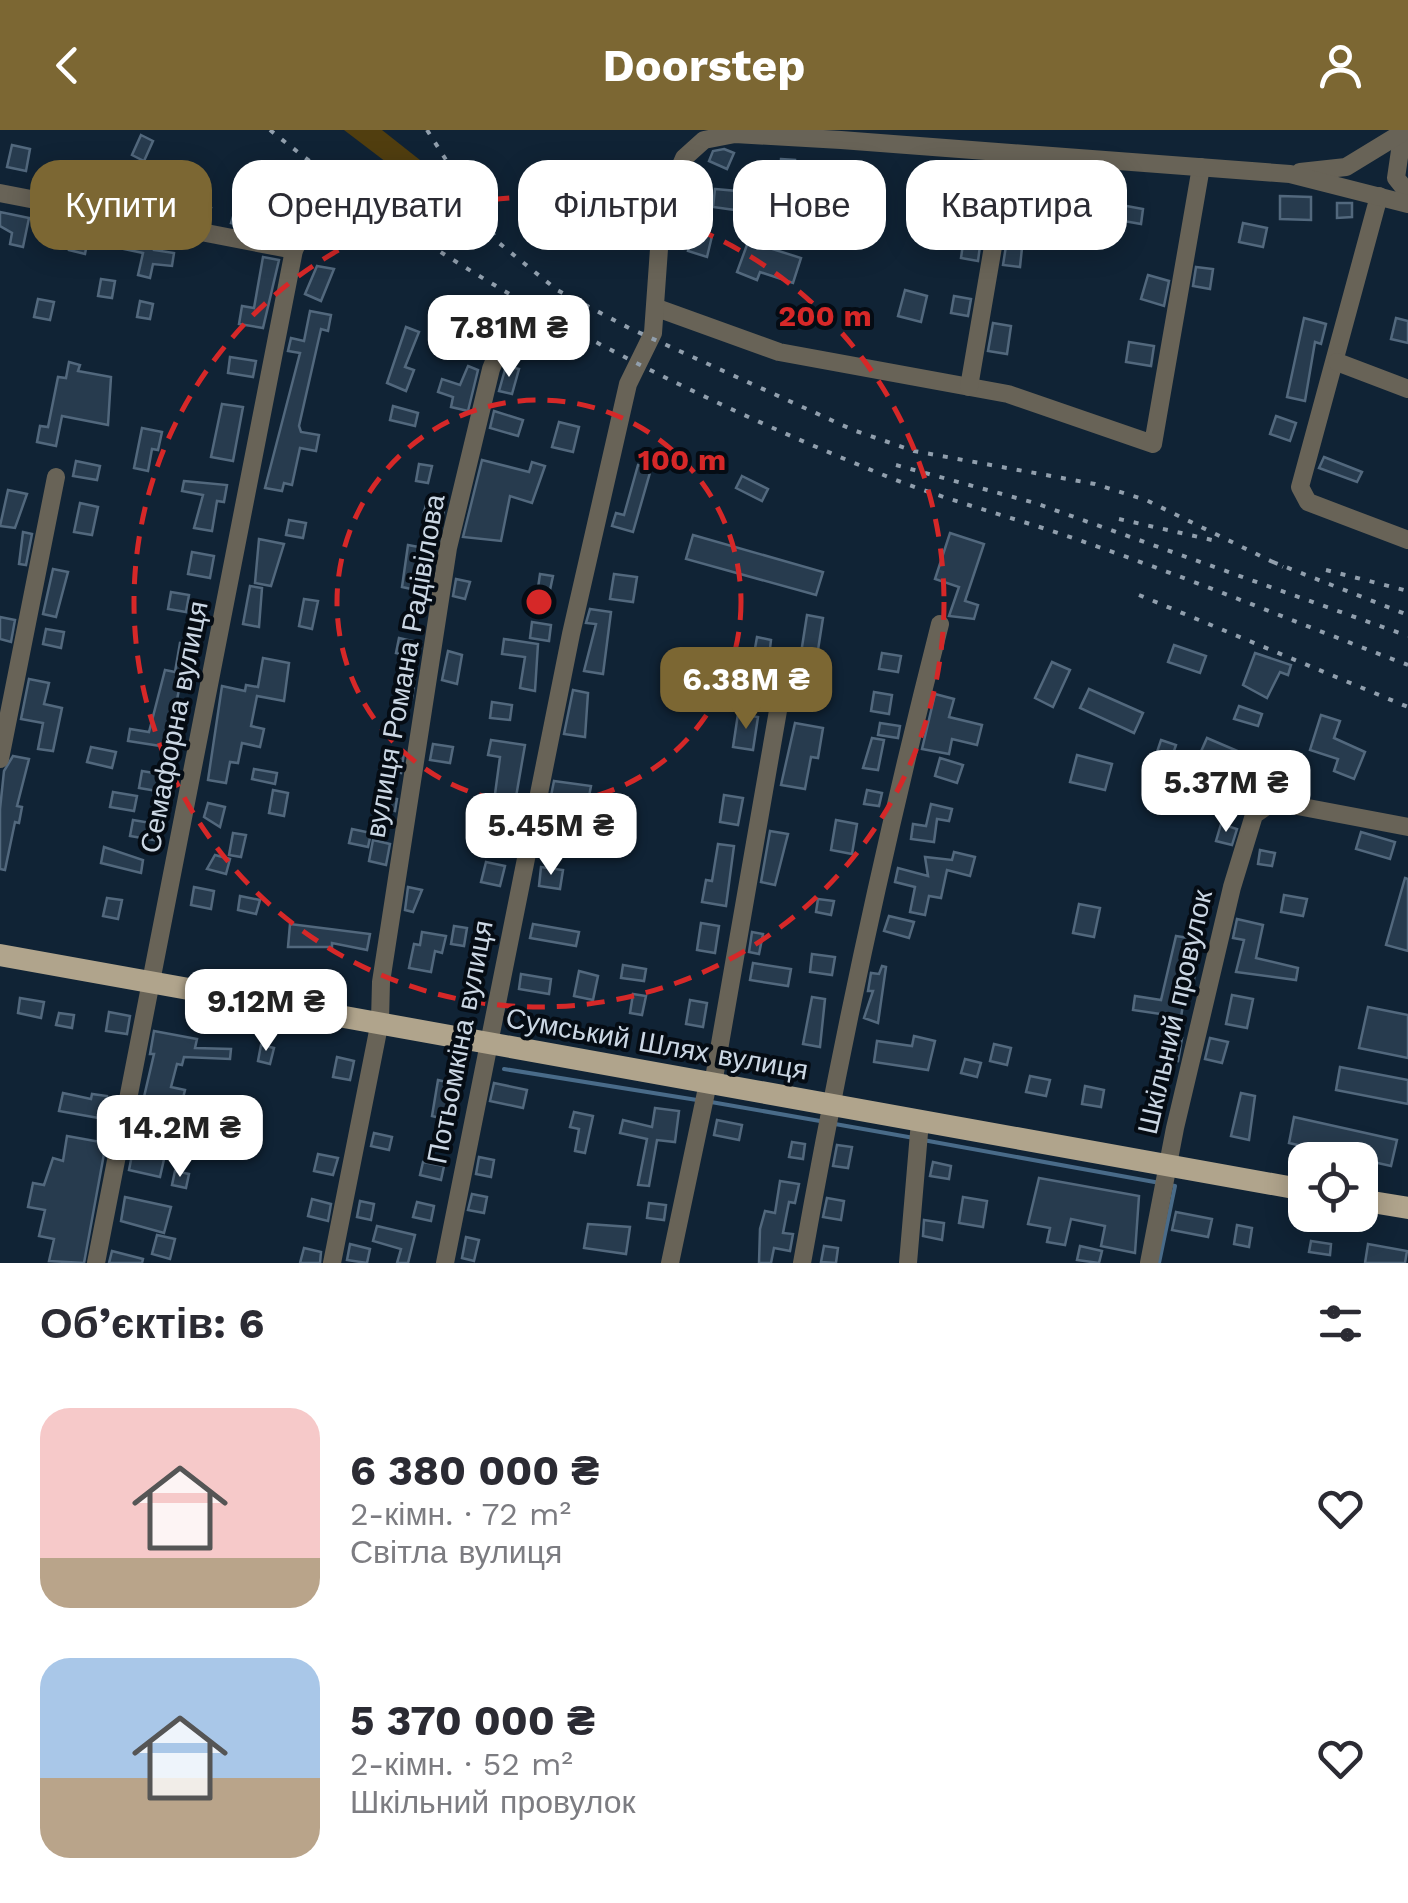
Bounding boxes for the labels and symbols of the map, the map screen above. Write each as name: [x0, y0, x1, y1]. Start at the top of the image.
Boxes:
pin: 7.81M ₴: [417, 295, 601, 380]
text: 200 m: [778, 298, 872, 333]
text: 100 m: [638, 442, 726, 477]
street label: вулиця Романа Радівілова: [359, 491, 452, 840]
centre of rings: [521, 584, 557, 620]
street label: Семафорна вулиця: [133, 598, 215, 856]
pin: 6.38M ₴: [654, 647, 838, 732]
pin: 5.37M ₴: [1134, 750, 1318, 835]
pin: 5.45M ₴: [459, 793, 643, 878]
street label: Шкільний провулок: [1131, 886, 1219, 1137]
street label: Потьомкіна вулиця: [420, 918, 500, 1166]
pin: 9.12M ₴: [174, 969, 358, 1054]
street label: Сумський Шлях вулиця: [503, 1001, 811, 1087]
pin: 14.2M ₴: [88, 1095, 272, 1180]

